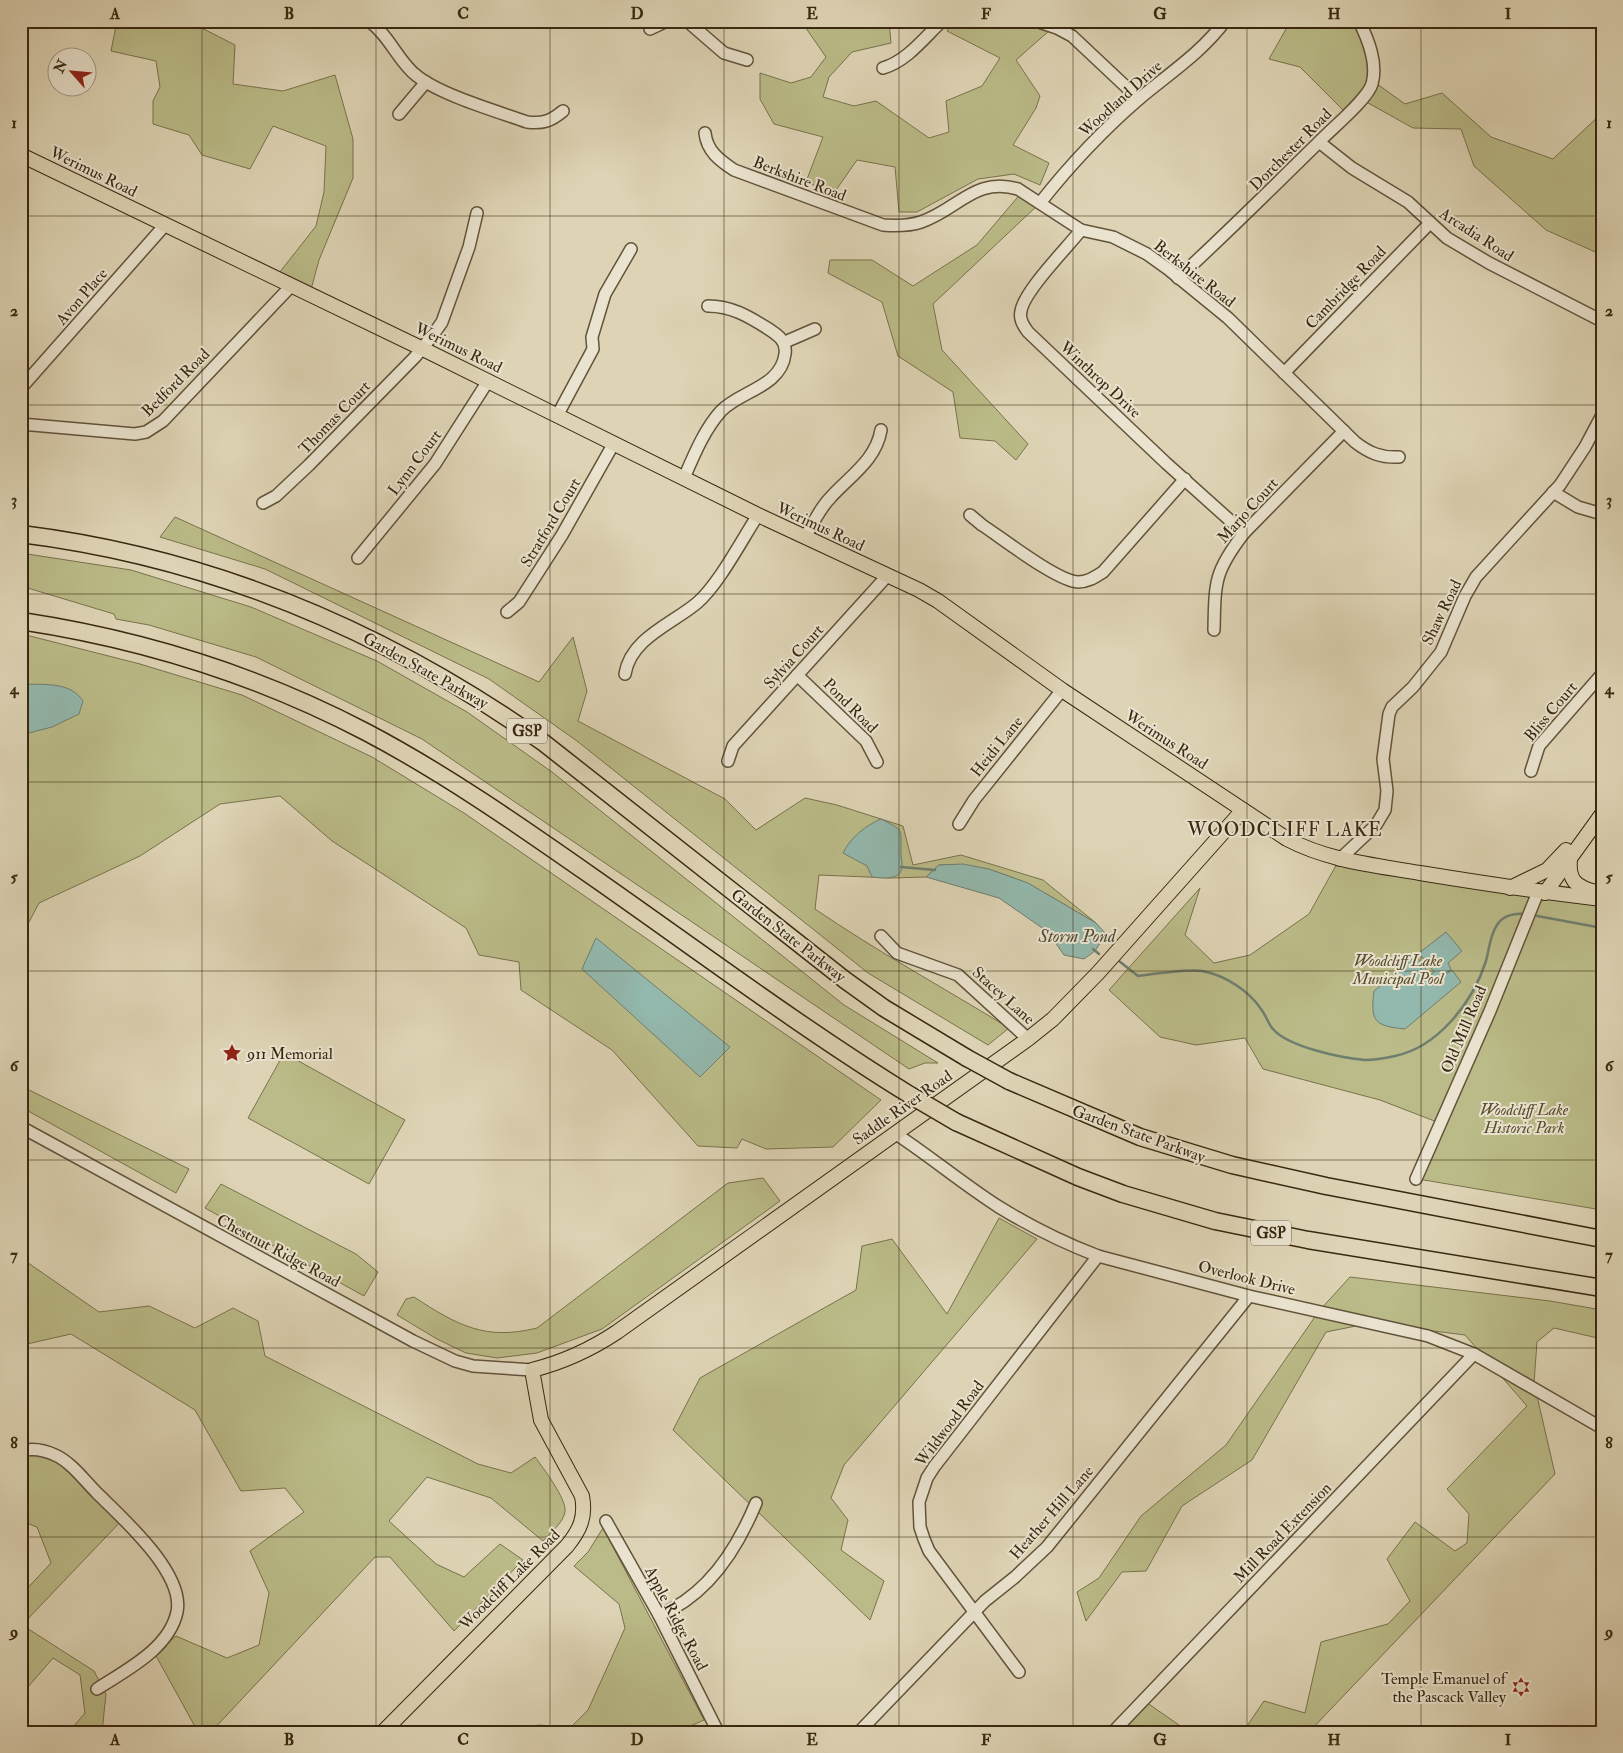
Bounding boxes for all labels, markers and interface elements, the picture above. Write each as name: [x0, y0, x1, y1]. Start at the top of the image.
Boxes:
text: A: [109, 4, 121, 24]
text: B: [284, 4, 294, 24]
text: C: [457, 4, 469, 24]
text: D: [630, 4, 644, 24]
text: E: [806, 4, 818, 24]
text: F: [981, 4, 991, 24]
text: G: [1153, 4, 1167, 24]
text: H: [1327, 4, 1341, 24]
text: I: [1505, 4, 1512, 24]
north arrow: [48, 48, 98, 98]
text: N: [50, 56, 71, 77]
street label: Woodland Drive: [1074, 56, 1167, 142]
street label: Dorchester Road: [1245, 104, 1336, 195]
text: 1: [11, 113, 17, 133]
text: 1: [1606, 113, 1612, 133]
street label: Werimus Road: [46, 142, 141, 202]
street label: Berkshire Road: [750, 152, 849, 206]
street label: Arcadia Road: [1435, 203, 1517, 266]
street label: Berkshire Road: [1150, 236, 1239, 312]
street label: Cambridge Road: [1301, 242, 1390, 333]
street label: Avon Place: [51, 264, 112, 330]
text: 2: [10, 301, 18, 321]
text: 2: [1605, 301, 1613, 321]
street label: Werimus Road: [411, 318, 506, 378]
street label: Winthrop Drive: [1054, 336, 1145, 423]
street label: Bedford Road: [137, 344, 214, 421]
street label: Thomas Court: [295, 377, 375, 459]
street label: Lynn Court: [384, 426, 446, 499]
street label: Stratford Court: [516, 474, 585, 571]
street label: Marjo Court: [1213, 474, 1282, 548]
text: 3: [11, 490, 17, 510]
text: 3: [1606, 490, 1612, 510]
street label: Werimus Road: [773, 497, 868, 556]
street label: Shaw Road: [1417, 576, 1466, 648]
street label: Sylvia Court: [760, 620, 828, 693]
street label: Garden State Parkway: [359, 628, 493, 714]
street label: Pond Road: [819, 674, 882, 737]
street label: Bliss Court: [1520, 678, 1582, 746]
text: 4: [9, 679, 20, 699]
text: 4: [1604, 679, 1615, 699]
street label: Werimus Road: [1120, 705, 1212, 774]
street label: Heidi Lane: [966, 712, 1028, 781]
road number: GSP: [507, 718, 547, 744]
district label: WOODCLIFF LAKE: [1186, 818, 1383, 842]
text: 5: [10, 867, 18, 887]
text: 5: [1605, 867, 1613, 887]
street label: Garden State Parkway: [727, 885, 851, 987]
water label: Storm Pond: [1037, 925, 1117, 948]
park label: Woodcliff Lake Municipal Pool: [1352, 951, 1445, 989]
street label: Stacey Lane: [968, 962, 1039, 1029]
street label: Old Mill Road: [1437, 983, 1491, 1076]
place icon: 911 Memorial: [221, 1042, 243, 1064]
place label: 911 Memorial: [246, 1044, 333, 1064]
text: 6: [10, 1056, 20, 1076]
text: 6: [1605, 1056, 1615, 1076]
street label: Saddle River Road: [849, 1066, 956, 1150]
park label: Woodcliff Lake Historic Park: [1480, 1100, 1569, 1138]
street label: Garden State Parkway: [1069, 1101, 1209, 1168]
street label: Chestnut Ridge Road: [213, 1210, 344, 1292]
road number: GSP: [1251, 1220, 1291, 1246]
text: 7: [10, 1245, 18, 1265]
text: 7: [1605, 1245, 1613, 1265]
street label: Overlook Drive: [1196, 1256, 1298, 1300]
street label: Wildwood Road: [910, 1377, 989, 1471]
text: 8: [10, 1433, 18, 1453]
text: 8: [1605, 1433, 1613, 1453]
street label: Heather Hill Lane: [1006, 1461, 1098, 1564]
street label: Mill Road Extension: [1230, 1478, 1336, 1587]
street label: Woodcliff Lake Road: [454, 1525, 564, 1635]
street label: Apple Ridge Road: [639, 1562, 712, 1675]
text: 9: [8, 1622, 18, 1642]
text: 9: [1603, 1622, 1613, 1642]
place label: Temple Emanuel of the Pascack Valley: [1381, 1669, 1509, 1707]
synagogue icon: Temple Emanuel of the Pascack Valley: [1510, 1676, 1532, 1698]
text: A: [109, 1730, 121, 1750]
text: B: [284, 1730, 294, 1750]
text: C: [457, 1730, 469, 1750]
text: D: [630, 1730, 644, 1750]
text: E: [806, 1730, 818, 1750]
text: F: [981, 1730, 991, 1750]
text: G: [1153, 1730, 1167, 1750]
text: H: [1327, 1730, 1341, 1750]
text: I: [1505, 1730, 1512, 1750]

